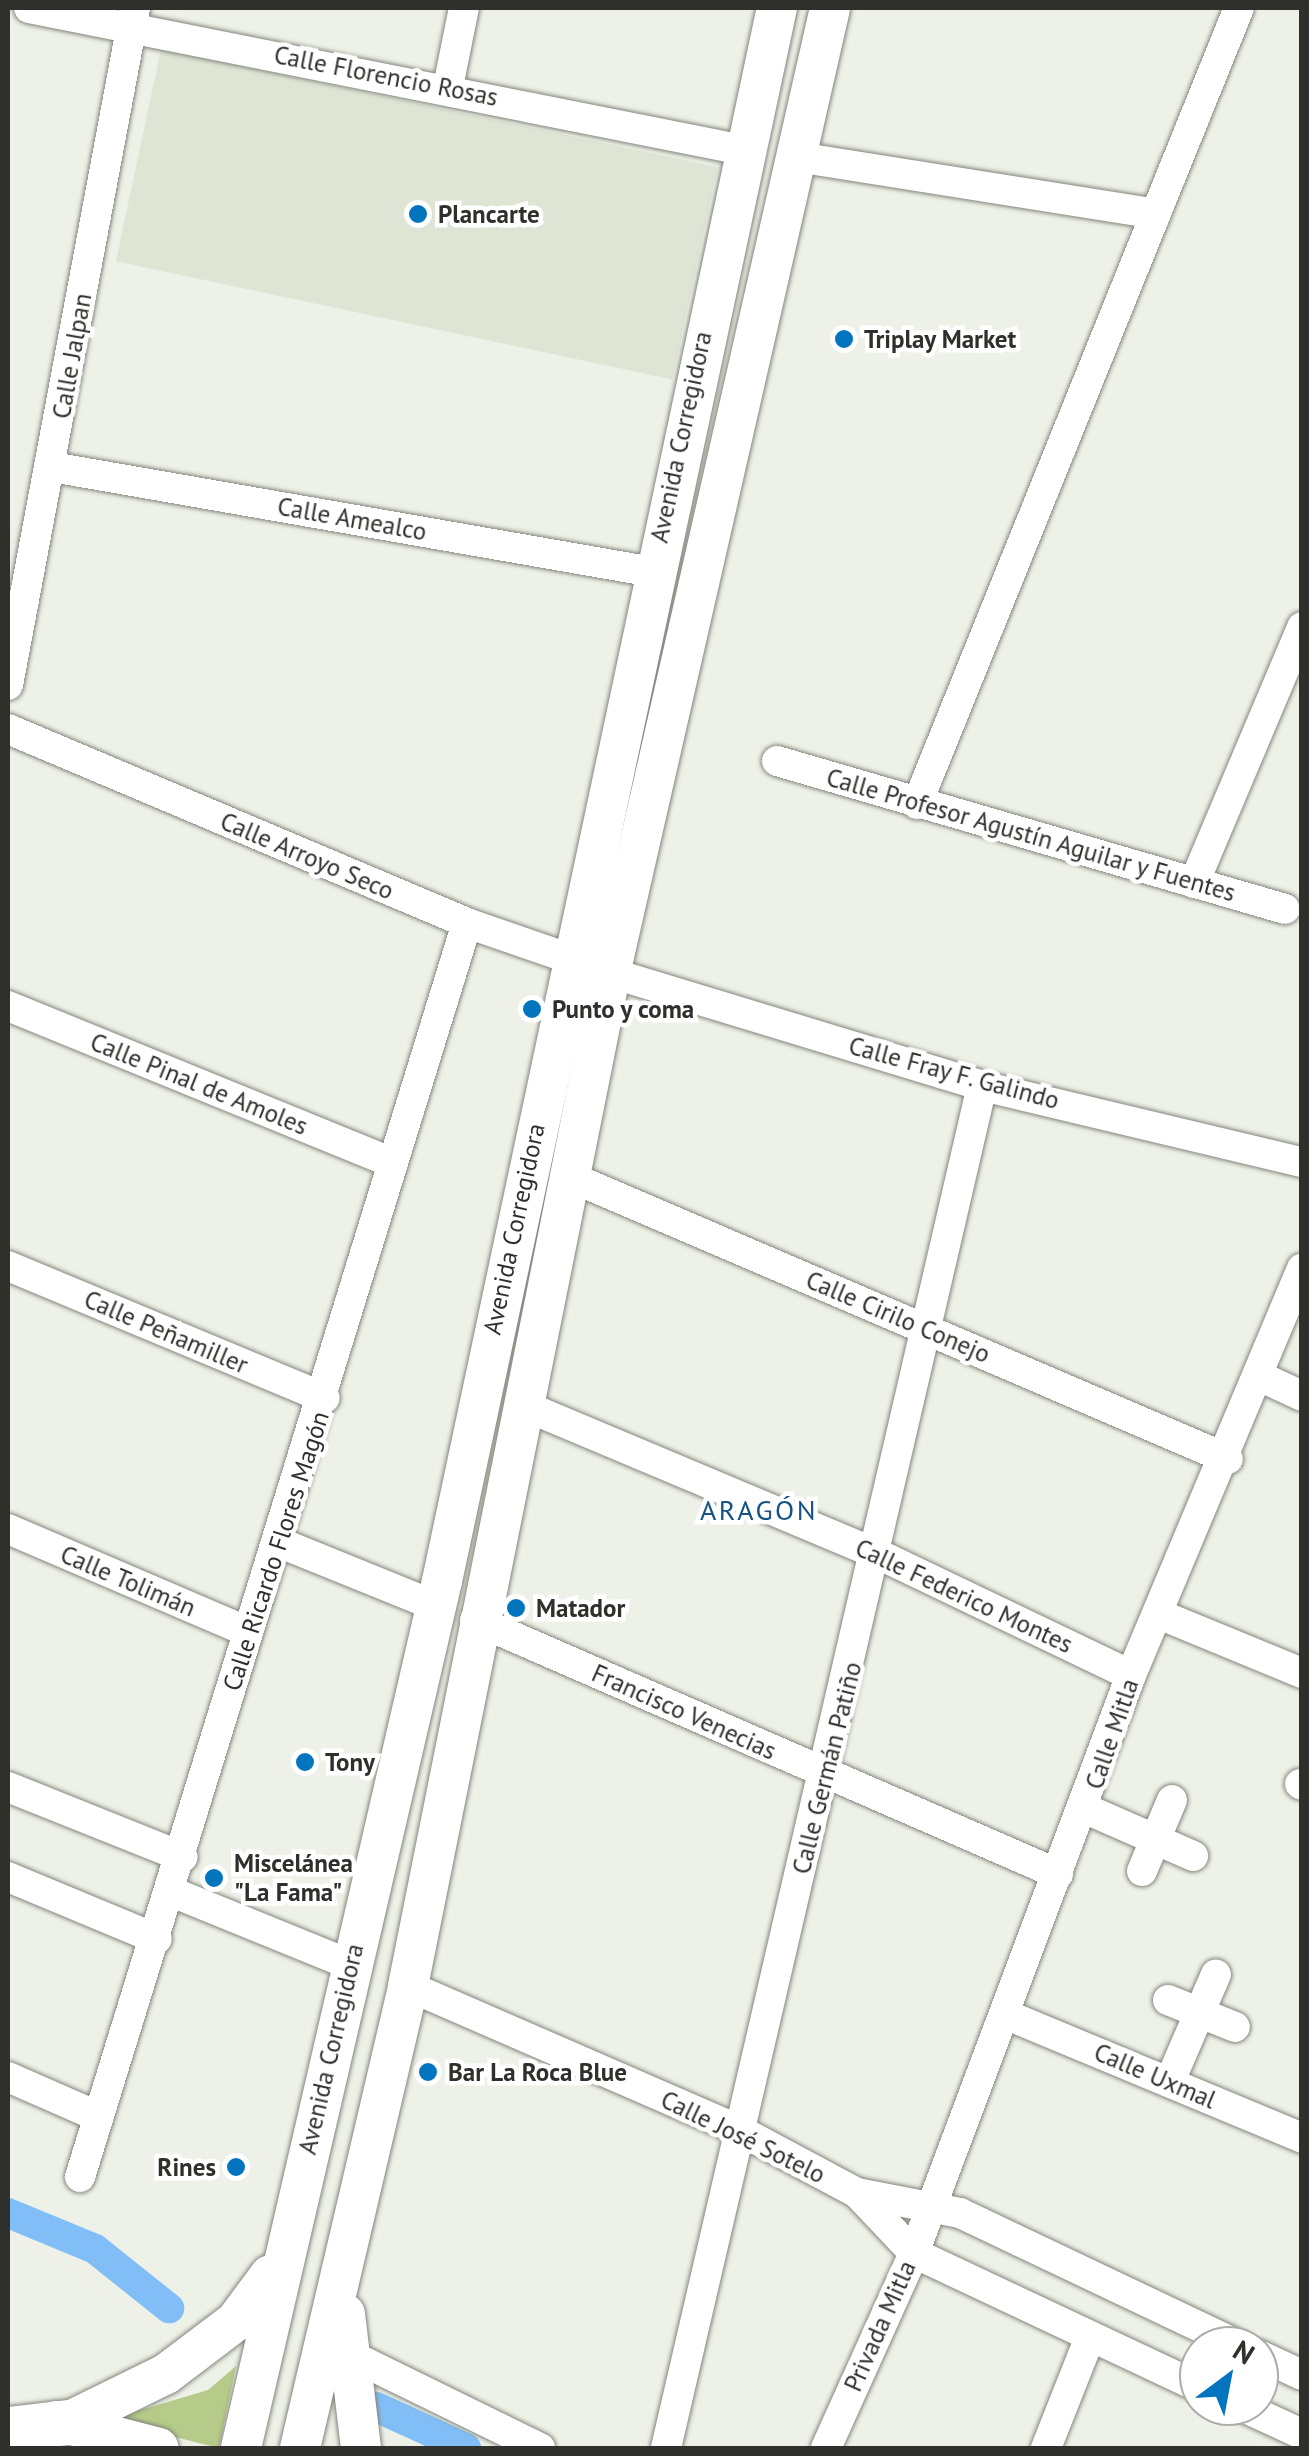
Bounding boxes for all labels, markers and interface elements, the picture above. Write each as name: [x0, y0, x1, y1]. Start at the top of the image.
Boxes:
street label: Calle Florencio Rosas: [272, 40, 500, 112]
place label: Plancarte: [438, 199, 540, 229]
marker: Plancarte: [407, 203, 429, 225]
street label: Calle Jalpan: [46, 291, 98, 421]
place label: Triplay Market: [864, 324, 1017, 354]
marker: Triplay Market: [833, 328, 855, 350]
street label: Avenida Corregidora: [644, 329, 718, 545]
street label: Calle Amealco: [275, 491, 429, 547]
street label: Calle Profesor Agustín Aguilar y Fuentes: [822, 762, 1240, 908]
street label: Calle Arroyo Seco: [215, 806, 399, 906]
place label: Punto y coma: [552, 994, 696, 1024]
marker: Punto y coma: [521, 998, 543, 1020]
street label: Calle Pinal de Amoles: [86, 1027, 312, 1141]
street label: Calle Fray F. Galindo: [844, 1030, 1064, 1116]
street label: Avenida Corregidora: [477, 1121, 551, 1337]
street label: Calle Cirilo Conejo: [801, 1265, 995, 1369]
street label: Calle Peñamiller: [80, 1284, 252, 1380]
street label: Calle Ricardo Flores Magón: [217, 1407, 335, 1695]
district label: ARAGÓN: [700, 1493, 818, 1527]
street label: Calle Federico Montes: [851, 1532, 1077, 1660]
street label: Calle Tolimán: [56, 1539, 200, 1623]
place label: Matador: [536, 1593, 625, 1623]
marker: Matador: [505, 1597, 527, 1619]
street label: Francisco Venecias: [587, 1658, 781, 1766]
street label: Calle Germán Patiño: [786, 1659, 868, 1877]
street label: Calle Mitla: [1079, 1675, 1145, 1793]
place label: Tony: [325, 1747, 375, 1777]
marker: Tony: [294, 1751, 316, 1773]
place label: Miscelánea "La Fama": [234, 1849, 353, 1908]
marker: Miscelánea "La Fama": [203, 1867, 225, 1889]
street label: Avenida Corregidora: [292, 1941, 370, 2157]
street label: Calle Uxmal: [1090, 2037, 1220, 2115]
place label: Bar La Roca Blue: [448, 2057, 627, 2087]
marker: Bar La Roca Blue: [417, 2061, 439, 2083]
street label: Calle José Sotelo: [656, 2084, 830, 2190]
place label: Rines: [157, 2152, 216, 2182]
marker: Rines: [225, 2156, 247, 2178]
street label: Privada Mitla: [838, 2256, 922, 2396]
north arrow: [1179, 2326, 1279, 2426]
text: N: [1226, 2331, 1262, 2372]

